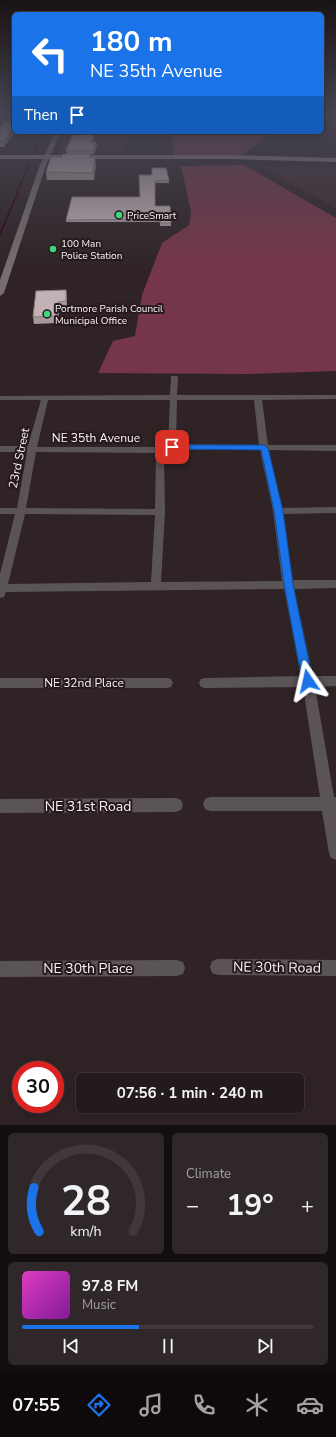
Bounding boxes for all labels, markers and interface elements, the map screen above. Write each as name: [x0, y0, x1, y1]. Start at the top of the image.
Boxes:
text: 180 m: [90, 23, 173, 61]
icon: left: [24, 28, 76, 80]
text: NE 35th Avenue: [90, 59, 222, 83]
icon: arrive: [66, 104, 88, 126]
text: Then: [24, 105, 58, 125]
place label: PriceSmart: [127, 209, 177, 223]
marker: PriceSmart: [114, 210, 124, 220]
place label: 100 Man Police Station: [61, 237, 122, 263]
marker: 100 Man Police Station: [48, 244, 58, 254]
place label: Portmore Parish Council Municipal Office: [55, 302, 163, 328]
marker: Portmore Parish Council Municipal Office: [42, 309, 52, 319]
street label: 23rd Street: [5, 426, 33, 490]
street label: NE 35th Avenue: [52, 430, 140, 446]
pin: [155, 430, 189, 464]
icon: arrive: [161, 436, 183, 458]
position arrow: [287, 660, 329, 702]
street label: NE 32nd Place: [44, 675, 124, 691]
street label: NE 31st Road: [45, 797, 131, 816]
street label: NE 30th Road: [233, 957, 321, 978]
street label: NE 30th Place: [43, 959, 133, 978]
speed limit sign: 30: [12, 1061, 64, 1113]
text: 07:56 · 1 min · 240 m: [117, 1083, 263, 1103]
text: Climate: [186, 1165, 231, 1183]
text: 28: [61, 1172, 111, 1229]
text: 19°: [226, 1185, 274, 1226]
text: −: [186, 1191, 199, 1221]
text: +: [301, 1191, 314, 1221]
text: km/h: [70, 1221, 102, 1240]
text: 97.8 FM: [82, 1276, 138, 1296]
text: Music: [82, 1296, 116, 1314]
icon: previous: [60, 1335, 82, 1357]
icon: pause: [157, 1335, 179, 1357]
icon: next: [254, 1335, 276, 1357]
icon: directions: [85, 1391, 113, 1419]
icon: music: [137, 1391, 165, 1419]
icon: phone: [190, 1391, 218, 1419]
icon: climate: [243, 1391, 271, 1419]
icon: car: [296, 1391, 324, 1419]
text: 07:55: [12, 1393, 60, 1417]

